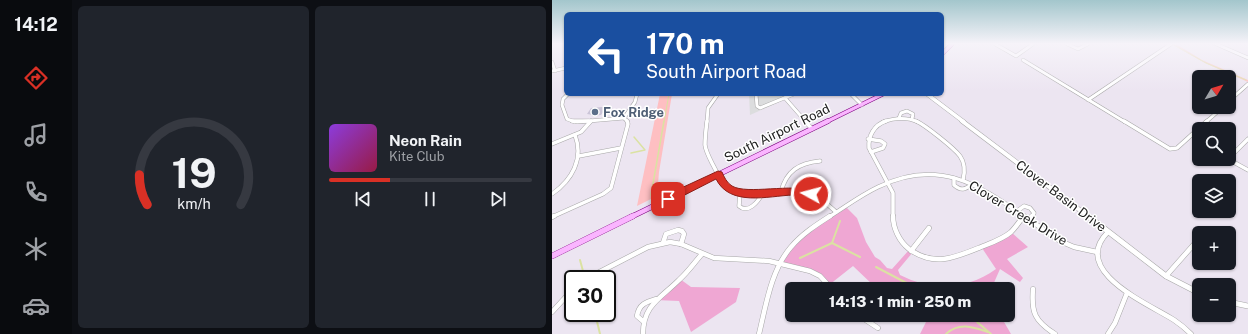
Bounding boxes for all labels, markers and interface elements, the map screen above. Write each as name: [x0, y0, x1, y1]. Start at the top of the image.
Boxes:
text: 14:12: [14, 14, 58, 35]
text: 170 m: [646, 27, 725, 60]
icon: left: [580, 28, 632, 80]
text: South Airport Road: [646, 61, 806, 82]
icon: directions: [22, 64, 50, 92]
north arrow: [1192, 70, 1236, 114]
map controls: [1192, 70, 1236, 322]
street label: South Airport Road: [722, 101, 832, 165]
place label: Fox Ridge: [603, 105, 664, 120]
marker: Fox Ridge: [590, 107, 600, 117]
icon: music: [22, 121, 50, 149]
button: search: [1192, 122, 1236, 166]
text: Neon Rain: [389, 132, 462, 149]
text: 19: [171, 148, 216, 197]
text: Kite Club: [389, 149, 444, 164]
street label: Clover Basin Drive: [1013, 157, 1109, 235]
position arrow: [790, 173, 832, 215]
button: layers: [1192, 174, 1236, 218]
icon: phone: [22, 178, 50, 206]
street label: Clover Creek Drive: [966, 178, 1070, 248]
pin: [651, 182, 685, 216]
icon: previous: [352, 188, 374, 210]
icon: pause: [419, 188, 441, 210]
icon: next: [487, 188, 509, 210]
icon: arrive: [657, 188, 679, 210]
text: km/h: [177, 195, 210, 212]
button: +: [1192, 226, 1236, 270]
icon: climate: [22, 235, 50, 263]
speed limit sign: 30: [564, 270, 616, 322]
button: −: [1192, 278, 1236, 322]
icon: car: [22, 292, 50, 320]
text: 14:13 · 1 min · 250 m: [829, 293, 971, 310]

